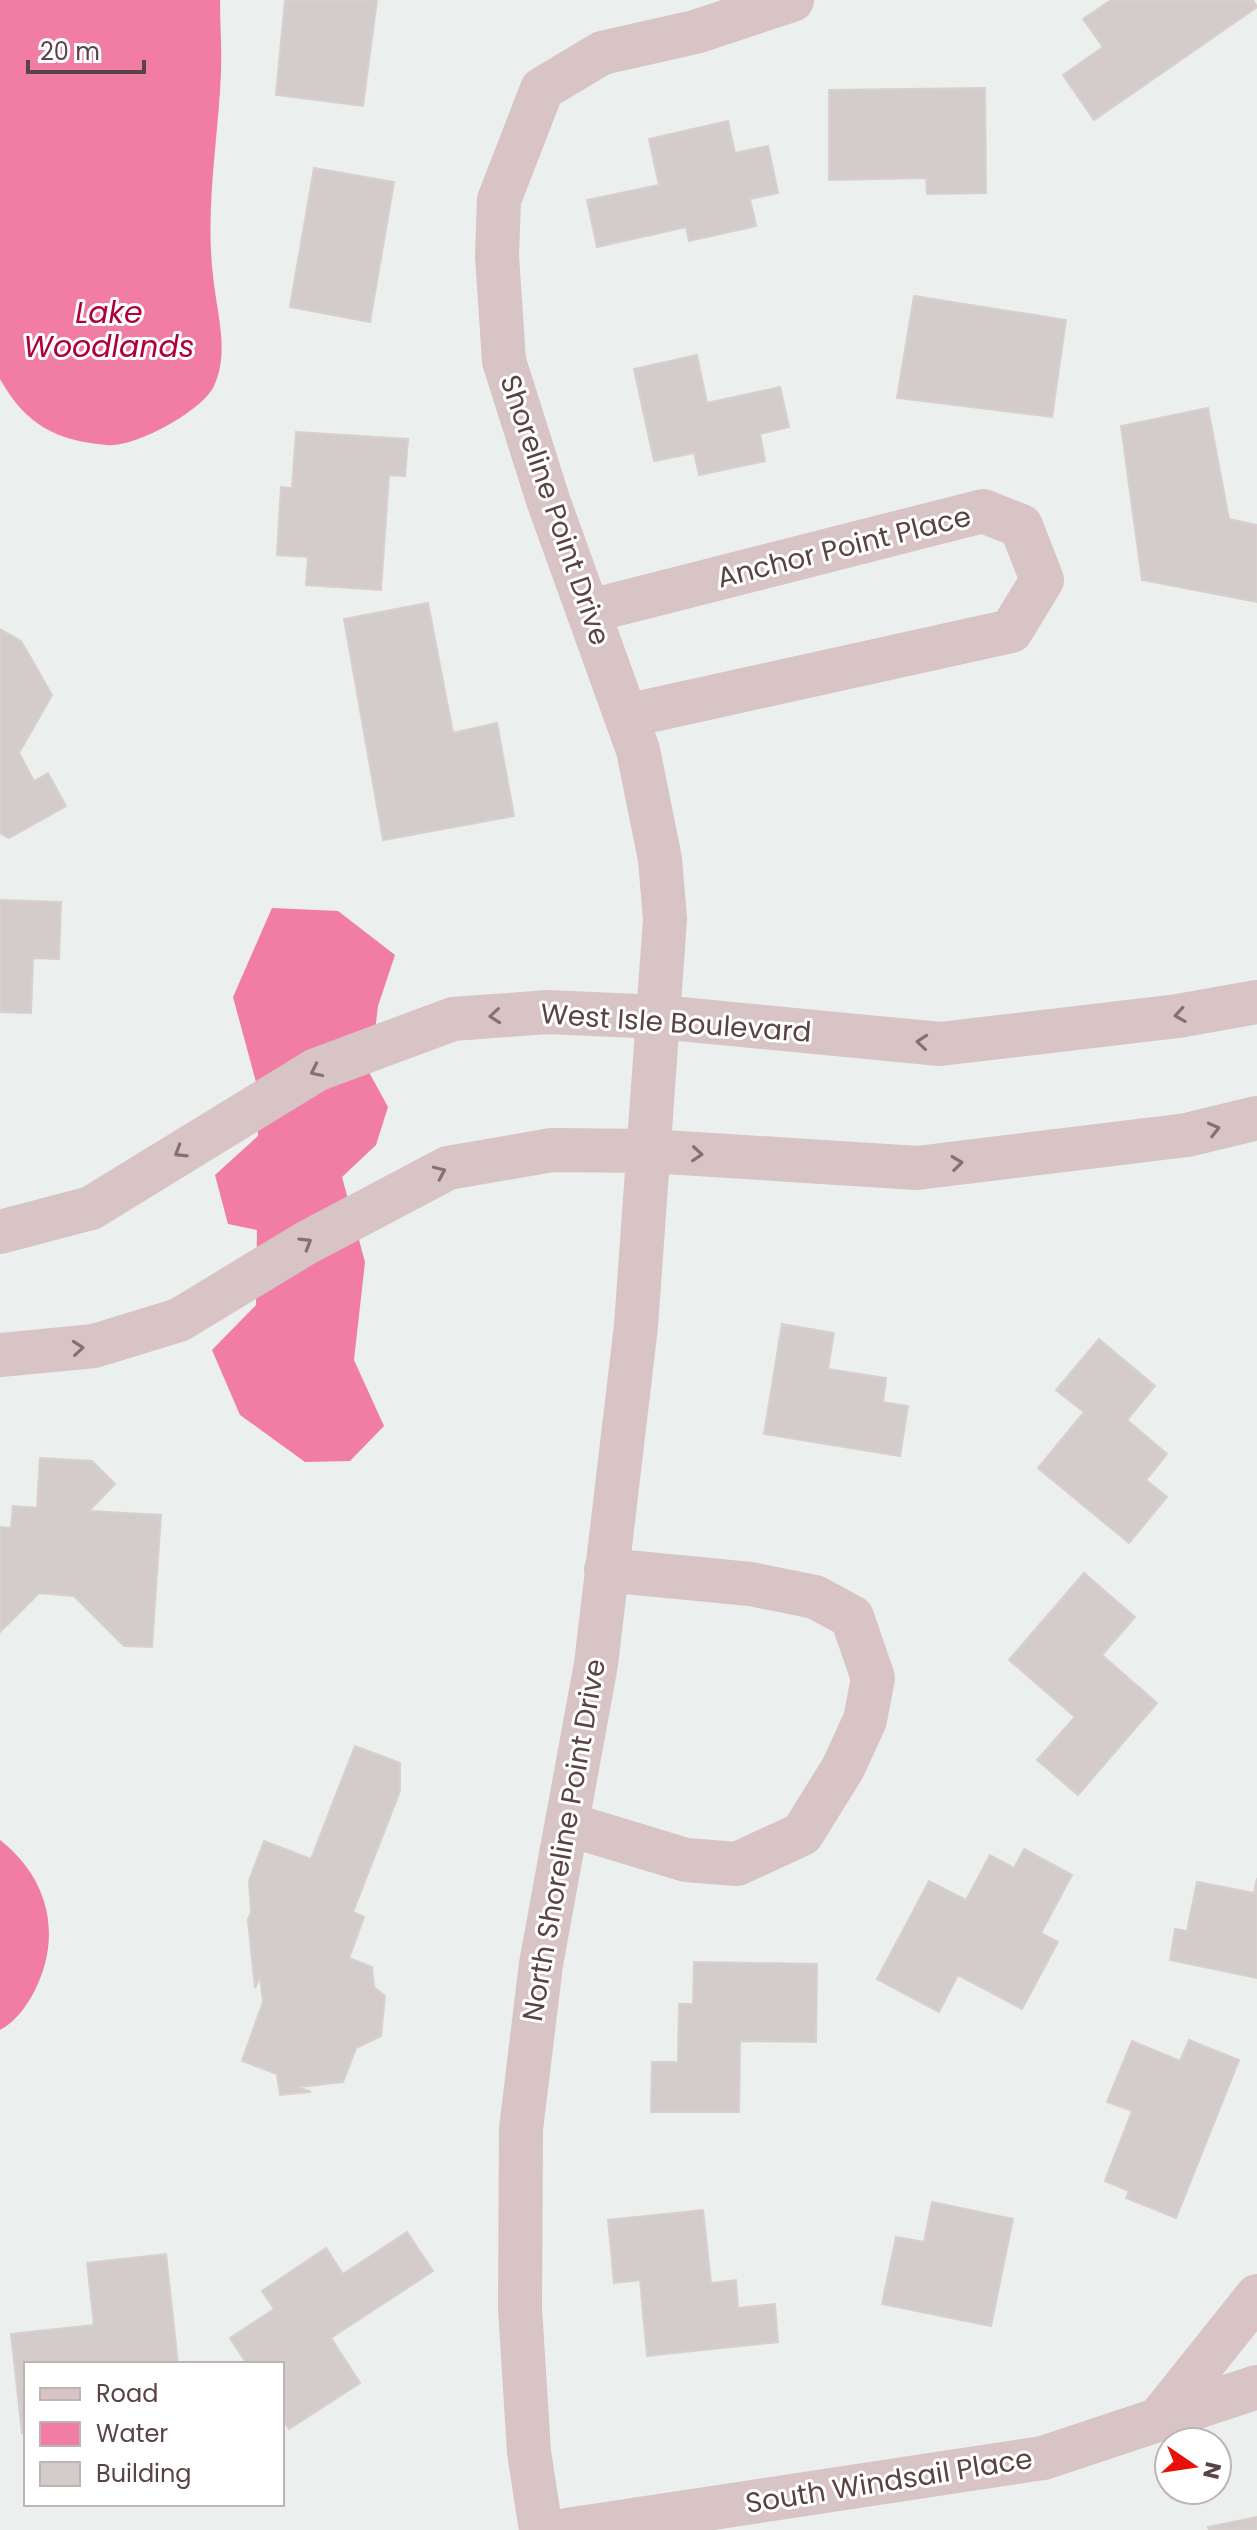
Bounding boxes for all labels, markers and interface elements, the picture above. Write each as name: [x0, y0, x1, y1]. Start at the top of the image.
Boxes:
scale bar: [28, 24, 144, 74]
text: 20 m: [40, 35, 100, 68]
water label: Lake Woodlands: [24, 291, 194, 368]
street label: Shoreline Point Drive: [490, 370, 620, 650]
street label: Anchor Point Place: [713, 497, 975, 597]
street label: West Isle Boulevard: [539, 994, 813, 1052]
one-way arrow: [1173, 1006, 1187, 1023]
one-way arrow: [488, 1007, 501, 1024]
one-way arrow: [915, 1034, 928, 1051]
one-way arrow: [309, 1061, 324, 1077]
one-way arrow: [1207, 1121, 1221, 1138]
one-way arrow: [174, 1142, 189, 1157]
one-way arrow: [691, 1145, 704, 1162]
one-way arrow: [951, 1155, 964, 1172]
one-way arrow: [432, 1166, 447, 1182]
one-way arrow: [297, 1238, 312, 1253]
one-way arrow: [72, 1340, 85, 1357]
street label: North Shoreline Point Drive: [513, 1656, 615, 2024]
legend: [24, 2362, 284, 2506]
text: Road: [96, 2377, 158, 2410]
text: Water: [96, 2417, 168, 2450]
north arrow: [1153, 2426, 1233, 2506]
street label: South Windsail Place: [743, 2439, 1035, 2523]
text: Building: [96, 2457, 192, 2490]
text: N: [1195, 2459, 1229, 2482]

